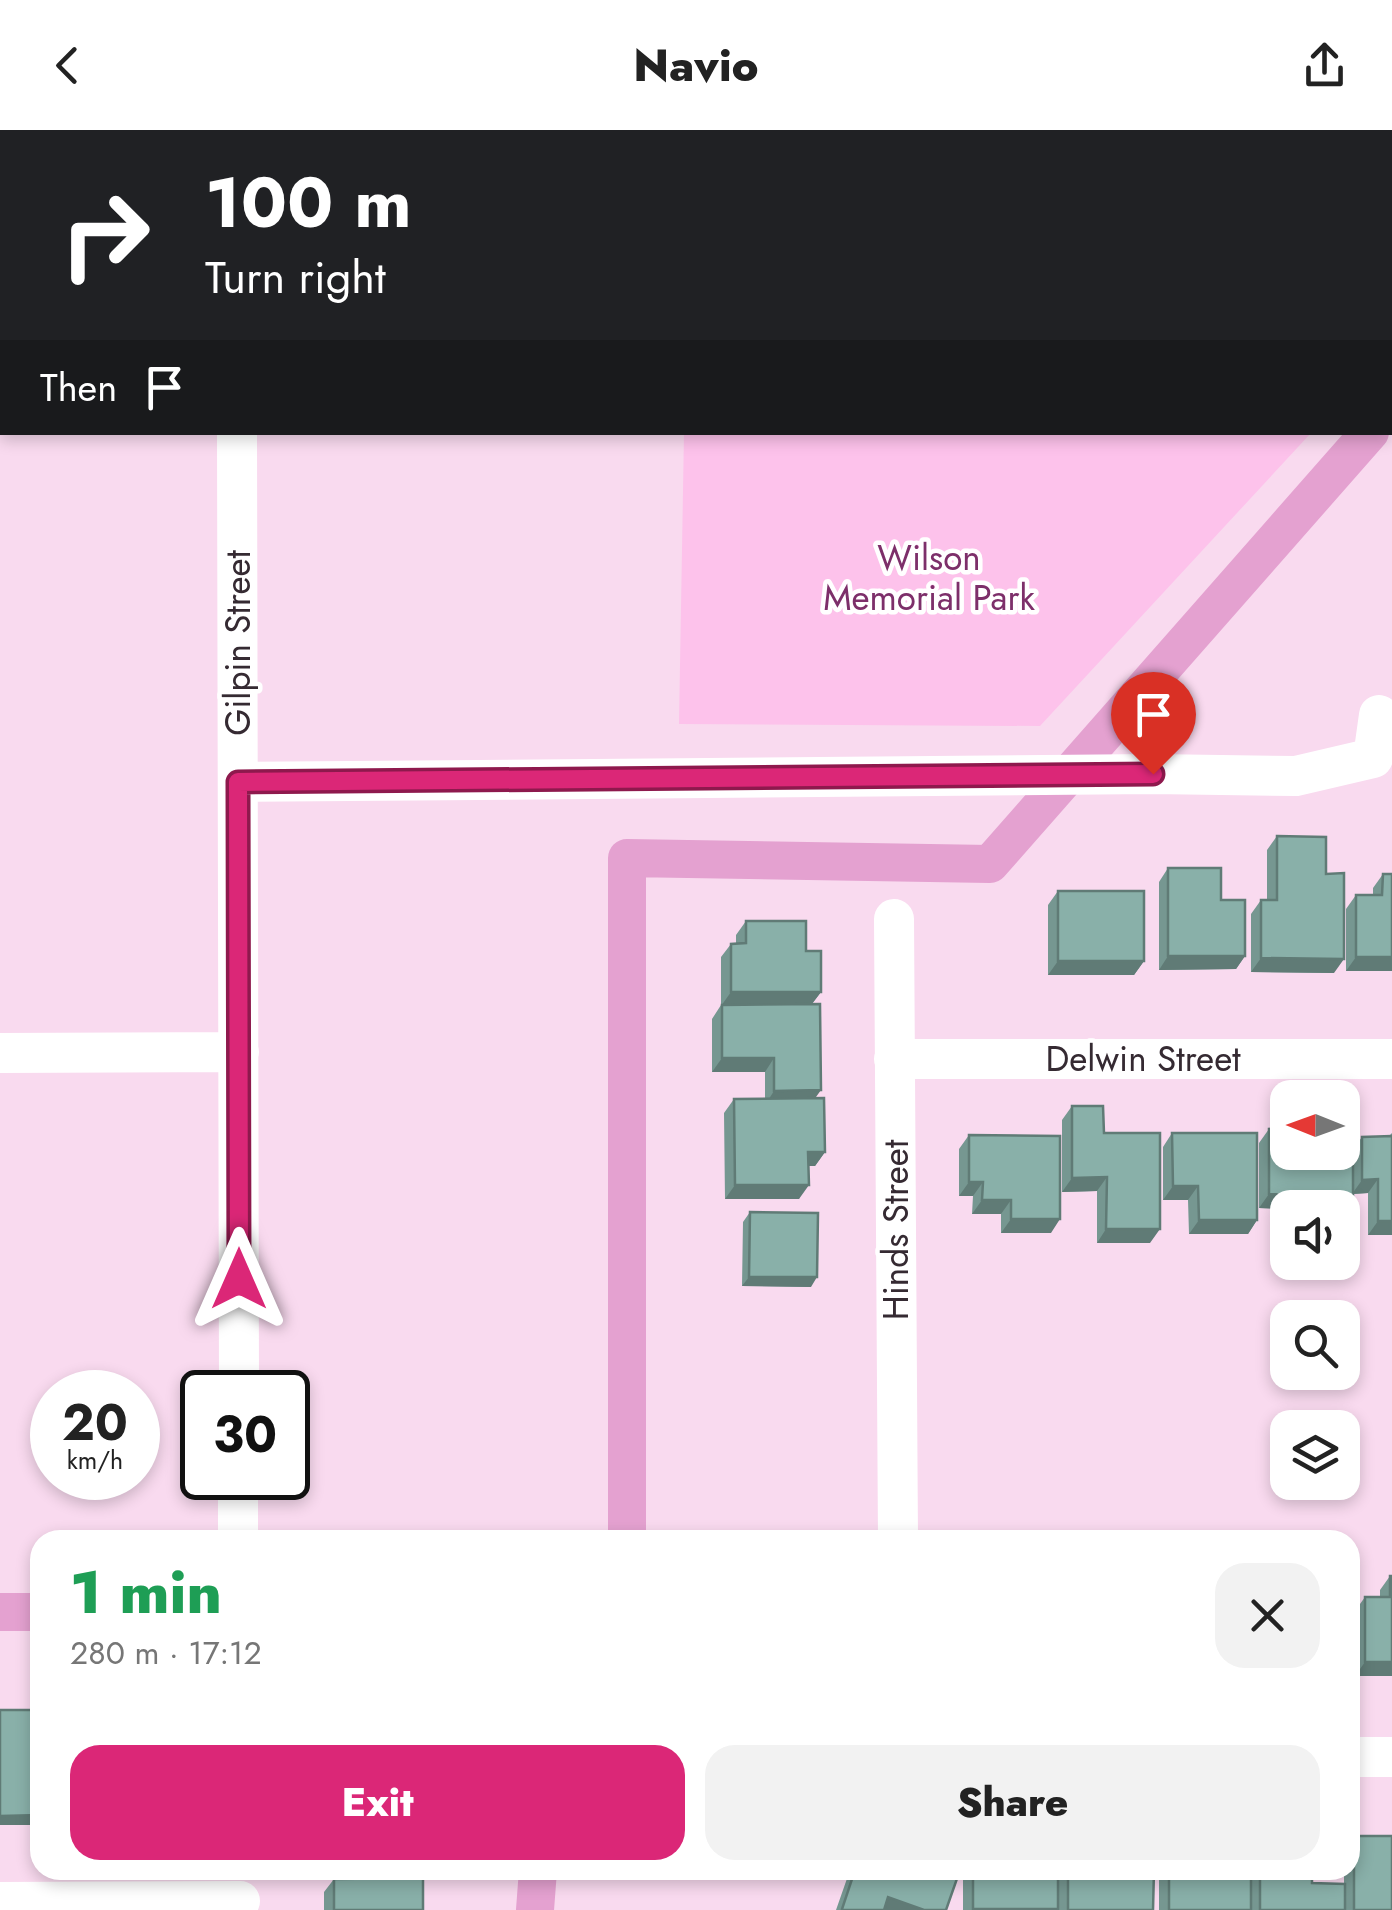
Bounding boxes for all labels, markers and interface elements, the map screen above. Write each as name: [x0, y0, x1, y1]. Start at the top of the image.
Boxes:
text: Navio: [633, 33, 759, 98]
icon: back: [40, 38, 95, 93]
icon: share: [1297, 38, 1352, 93]
text: 100 m: [205, 152, 412, 253]
icon: right: [40, 170, 170, 300]
text: Turn right: [205, 245, 386, 310]
text: Then: [40, 360, 117, 415]
icon: arrive: [137, 360, 192, 415]
park label: Wilson Memorial Park: [823, 533, 1035, 623]
street label: Gilpin Street: [213, 550, 263, 736]
pin: [1111, 672, 1196, 775]
icon: arrive: [1126, 687, 1181, 742]
street label: Delwin Street: [1045, 1034, 1241, 1084]
north arrow: [1270, 1080, 1360, 1170]
map controls: [1270, 1080, 1360, 1500]
street label: Hinds Street: [871, 1139, 921, 1320]
button: sound: [1270, 1190, 1360, 1280]
position arrow: [187, 1227, 291, 1331]
button: search: [1270, 1300, 1360, 1390]
speed limit sign: 30: [180, 1370, 310, 1500]
text: 20: [62, 1386, 128, 1459]
button: layers: [1270, 1410, 1360, 1500]
text: km/h: [67, 1442, 123, 1478]
text: 1 min: [70, 1549, 222, 1636]
button: close: [1215, 1563, 1320, 1668]
text: 280 m · 17:12: [70, 1630, 262, 1676]
button: Exit: [70, 1745, 685, 1860]
button: Share: [705, 1745, 1320, 1860]

